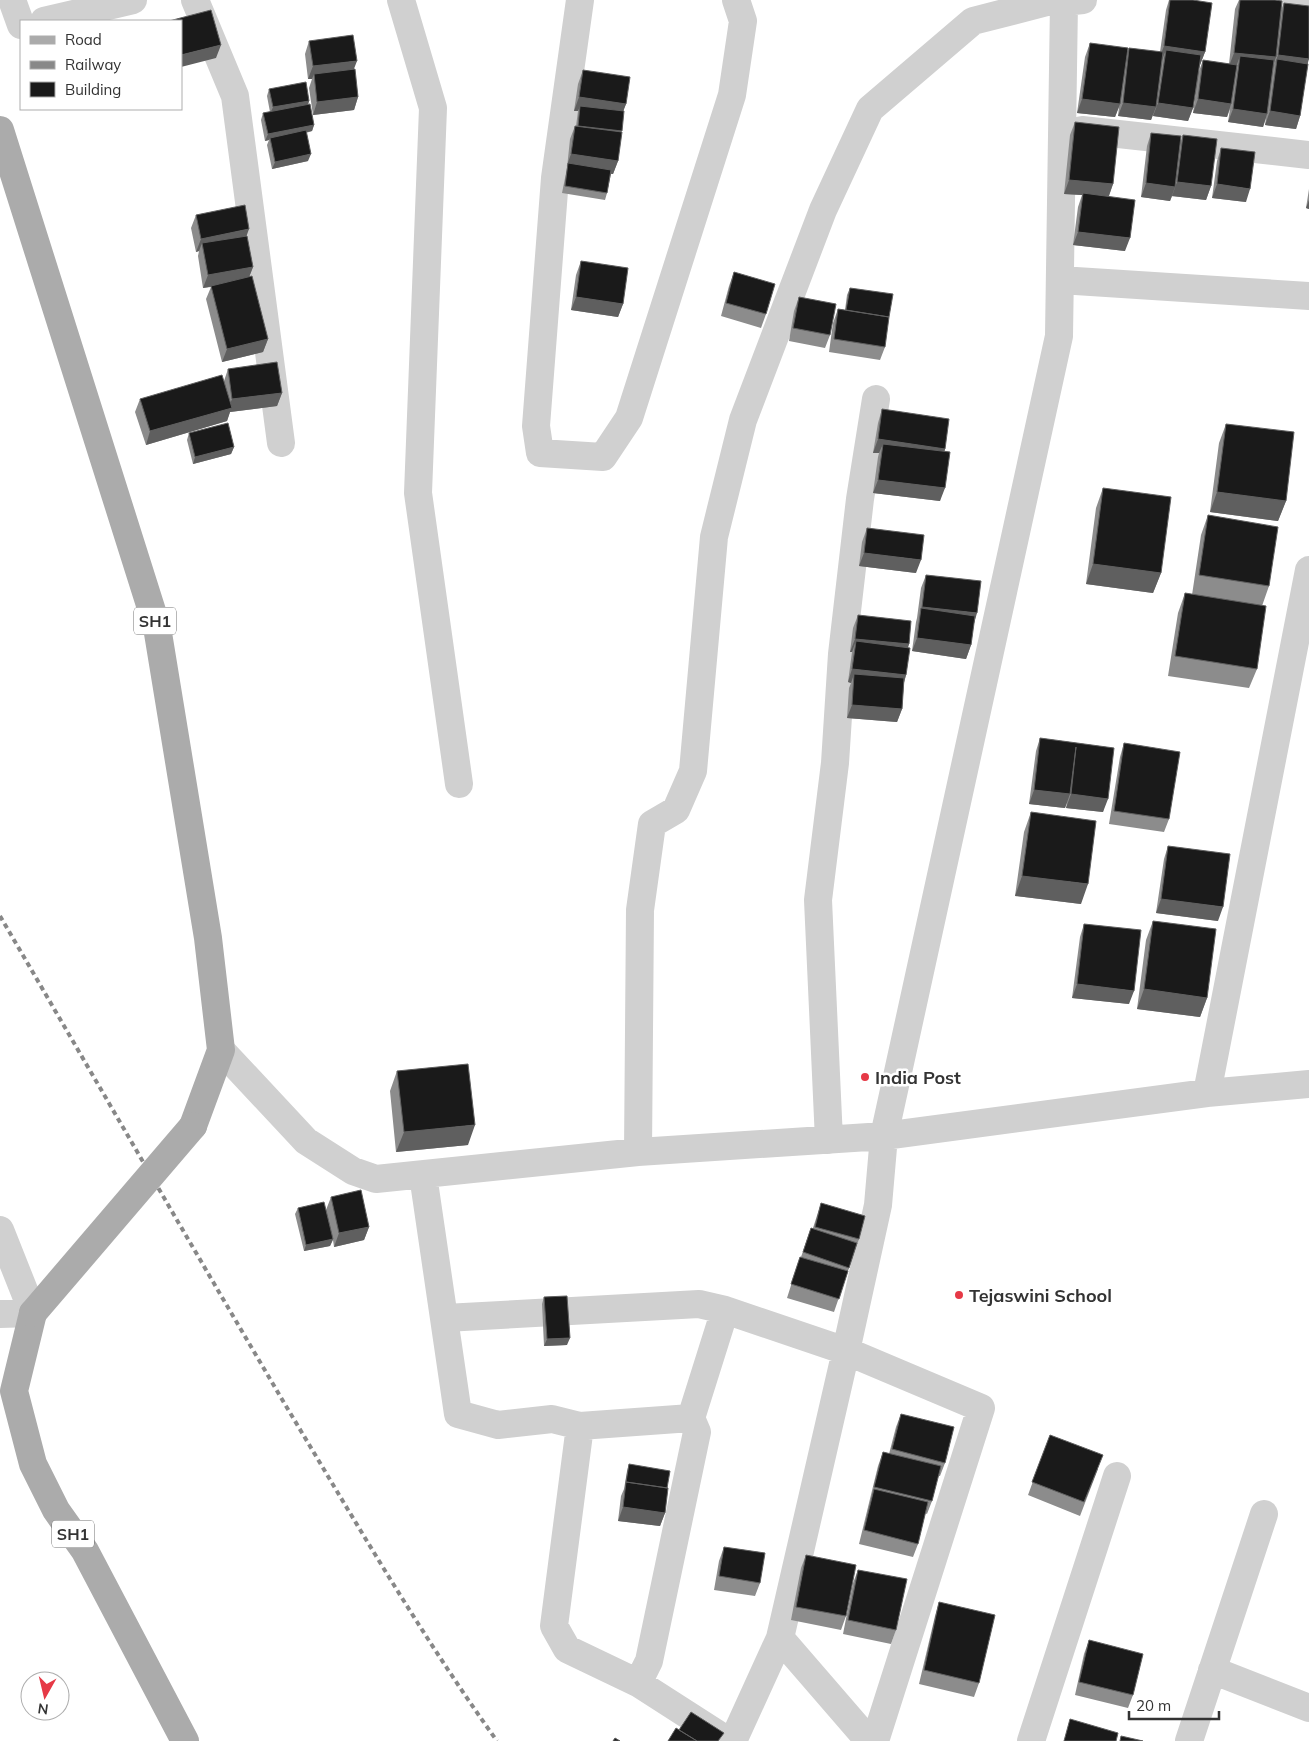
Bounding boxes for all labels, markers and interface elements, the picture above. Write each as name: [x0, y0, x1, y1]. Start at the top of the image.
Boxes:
legend: [20, 20, 182, 110]
text: Road: [65, 30, 102, 49]
text: Railway: [65, 55, 121, 74]
text: Building: [65, 80, 121, 99]
road number: SH1: [134, 608, 176, 634]
place label: India Post: [875, 1066, 961, 1089]
marker: India Post: [859, 1071, 871, 1083]
place label: Tejaswini School: [969, 1284, 1112, 1307]
marker: Tejaswini School: [953, 1289, 965, 1301]
road number: SH1: [52, 1520, 94, 1548]
north arrow: [20, 1671, 70, 1721]
scale bar: [1129, 1688, 1219, 1720]
text: 20 m: [1136, 1696, 1171, 1715]
text: N: [37, 1699, 50, 1719]

